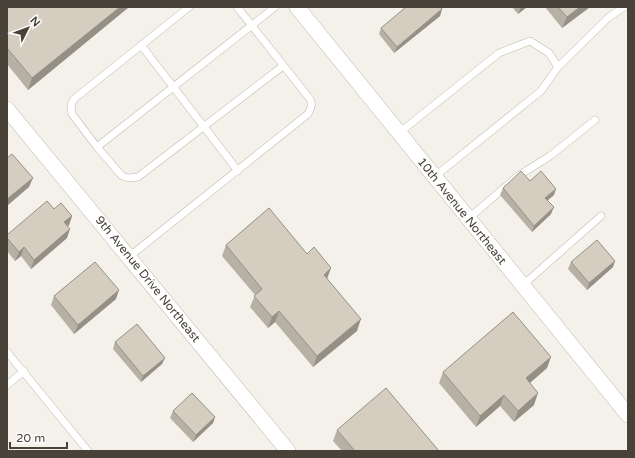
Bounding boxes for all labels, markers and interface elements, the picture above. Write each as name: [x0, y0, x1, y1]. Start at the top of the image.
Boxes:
north arrow: [8, 8, 48, 48]
text: N: [27, 14, 43, 29]
street label: 10th Avenue Northeast: [415, 155, 510, 267]
street label: 9th Avenue Drive Northeast: [93, 213, 204, 345]
scale bar: [10, 424, 67, 450]
text: 20 m: [16, 431, 45, 445]

